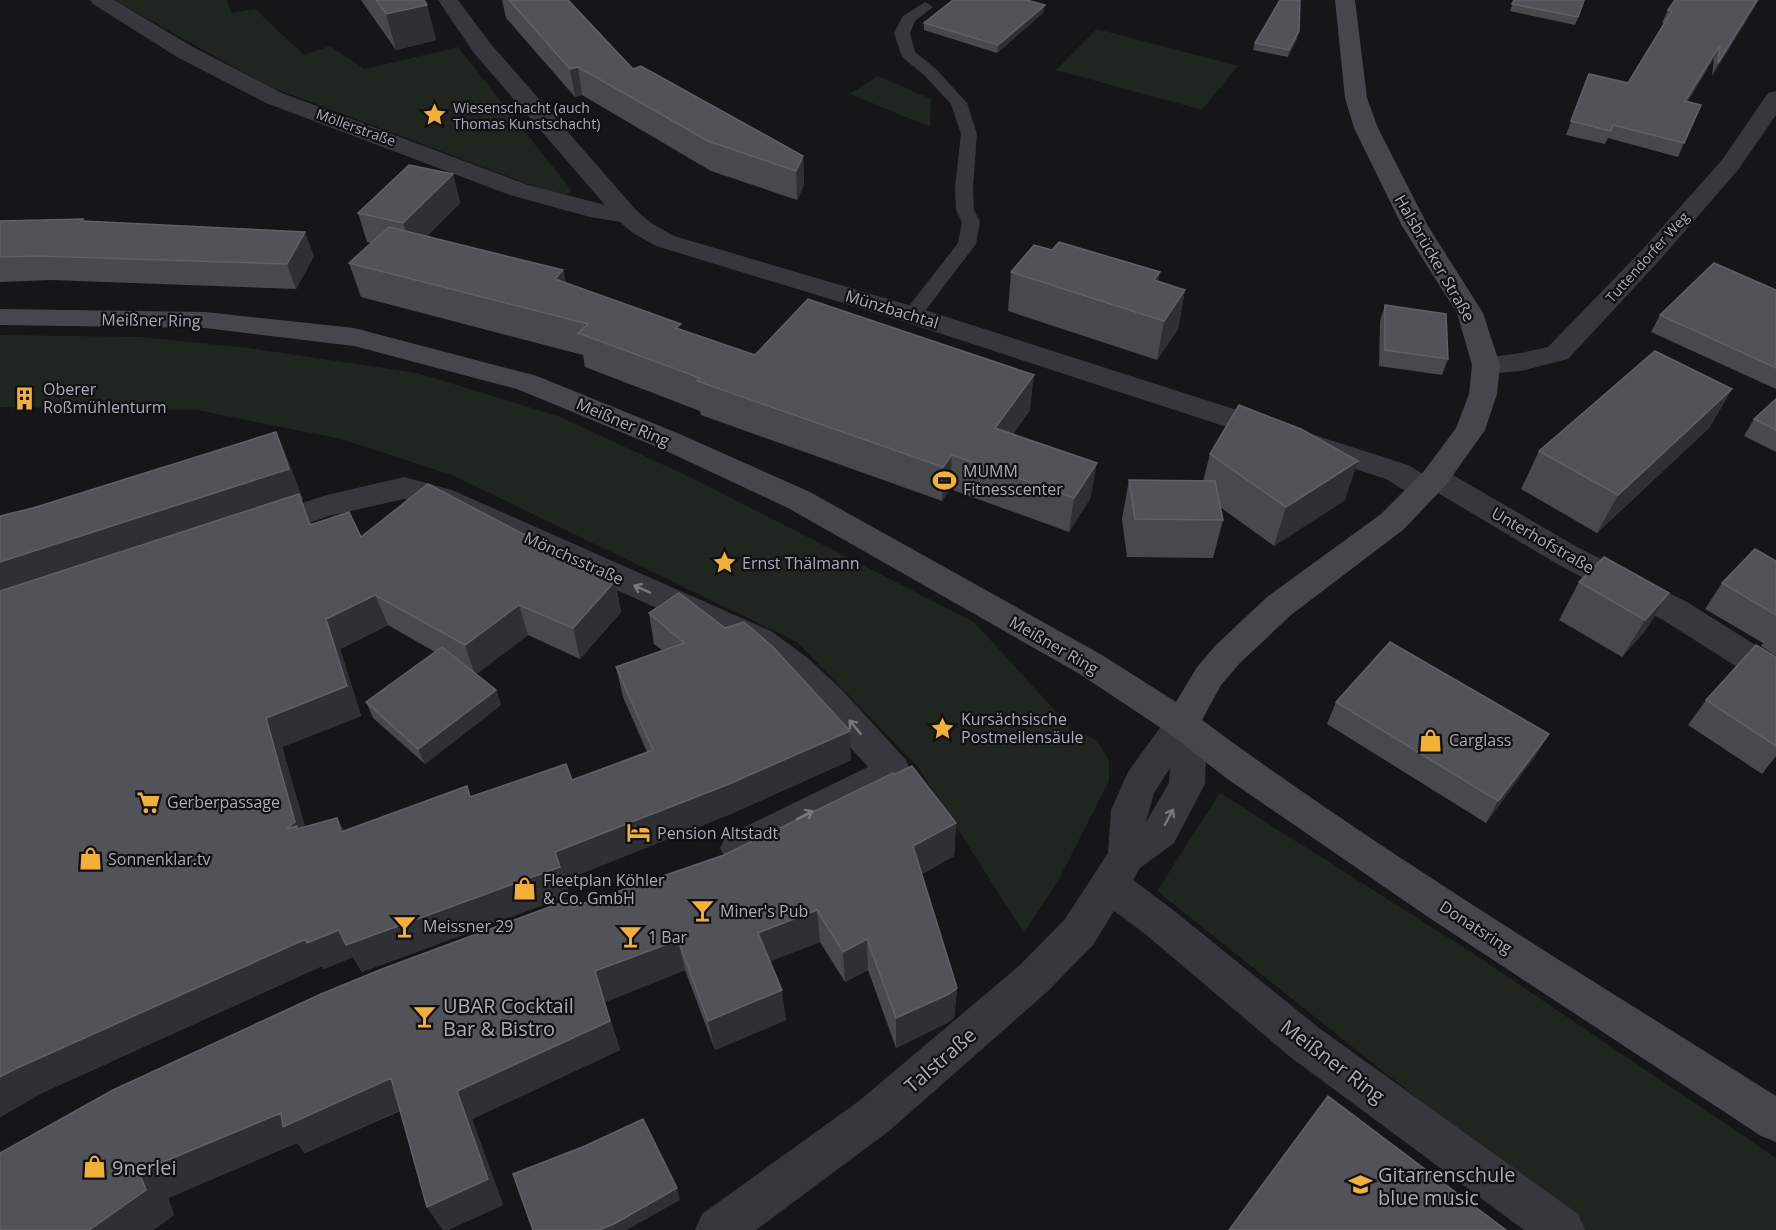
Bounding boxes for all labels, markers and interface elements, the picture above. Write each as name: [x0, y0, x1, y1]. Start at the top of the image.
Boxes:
place label: Wiesenschacht (auch Thomas Kunstschacht): [453, 98, 600, 133]
place icon: Wiesenschacht (auch Thomas Kunstschacht): [422, 102, 448, 128]
street label: Möllerstraße: [314, 104, 399, 150]
street label: Halsbrücker Straße: [1390, 191, 1480, 325]
street label: Tuttendorfer Weg: [1601, 207, 1693, 306]
street label: Münzbachtal: [843, 284, 941, 334]
street label: Meißner Ring: [101, 308, 201, 332]
place label: Oberer Roßmühlenturm: [43, 378, 167, 418]
building icon: Oberer Roßmühlenturm: [12, 385, 38, 411]
street label: Meißner Ring: [573, 392, 673, 452]
place label: MUMM Fitnesscenter: [963, 460, 1063, 500]
sports icon: MUMM Fitnesscenter: [932, 467, 958, 493]
street label: Unterhofstraße: [1488, 502, 1598, 578]
street label: Mönchsstraße: [521, 526, 627, 590]
place icon: Ernst Thälmann: [711, 550, 737, 576]
place label: Ernst Thälmann: [742, 552, 860, 574]
one-way arrow: [633, 582, 651, 593]
street label: Meißner Ring: [1006, 611, 1103, 680]
place label: Kursächsische Postmeilensäule: [961, 708, 1084, 748]
place icon: Kursächsische Postmeilensäule: [930, 715, 956, 741]
one-way arrow: [848, 720, 862, 735]
shop icon: Carglass: [1418, 727, 1444, 753]
place label: Carglass: [1449, 729, 1511, 751]
supermarket icon: Gerberpassage: [136, 789, 162, 815]
place label: Gerberpassage: [167, 791, 280, 813]
one-way arrow: [1164, 808, 1175, 826]
one-way arrow: [796, 809, 814, 821]
hotel icon: Pension Altstadt: [626, 820, 652, 846]
place label: Pension Altstadt: [657, 822, 779, 844]
shop icon: Sonnenklar.tv: [77, 846, 103, 872]
place label: Sonnenklar.tv: [108, 848, 211, 870]
place label: Fleetplan Köhler & Co. GmbH: [543, 869, 665, 909]
shop icon: Fleetplan Köhler & Co. GmbH: [512, 876, 538, 902]
street label: Donatsring: [1435, 895, 1517, 959]
bar icon: Miner's Pub: [689, 898, 715, 924]
place label: Miner's Pub: [720, 900, 808, 922]
bar icon: Meissner 29: [392, 913, 418, 939]
place label: Meissner 29: [423, 915, 513, 937]
bar icon: 1 Bar: [617, 924, 643, 950]
place label: 1 Bar: [648, 926, 688, 948]
place label: UBAR Cocktail Bar & Bistro: [443, 992, 574, 1042]
bar icon: UBAR Cocktail Bar & Bistro: [412, 1003, 438, 1029]
street label: Meißner Ring: [1275, 1013, 1391, 1109]
street label: Talstraße: [898, 1021, 982, 1099]
shop icon: 9nerlei: [81, 1154, 107, 1180]
place label: 9nerlei: [112, 1154, 176, 1181]
place label: Gitarrenschule blue music: [1378, 1161, 1516, 1211]
school or university icon: Gitarrenschule blue music: [1347, 1172, 1373, 1198]

